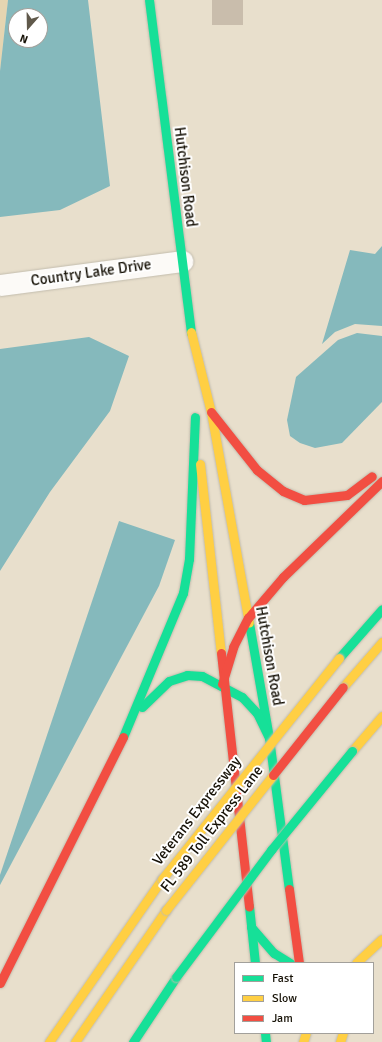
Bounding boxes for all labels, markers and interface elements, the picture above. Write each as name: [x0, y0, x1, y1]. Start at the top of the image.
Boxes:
north arrow: [8, 8, 48, 48]
text: N: [18, 31, 30, 46]
street label: Hutchison Road: [170, 126, 200, 228]
street label: Country Lake Drive: [30, 256, 152, 290]
street label: Hutchison Road: [251, 605, 287, 707]
street label: Veterans Expressway: [149, 753, 245, 869]
street label: FL 589 Toll Express Lane: [157, 762, 267, 896]
legend: [234, 962, 374, 1034]
text: Fast: [272, 971, 293, 986]
text: Slow: [272, 991, 297, 1006]
text: Jam: [272, 1011, 293, 1026]

